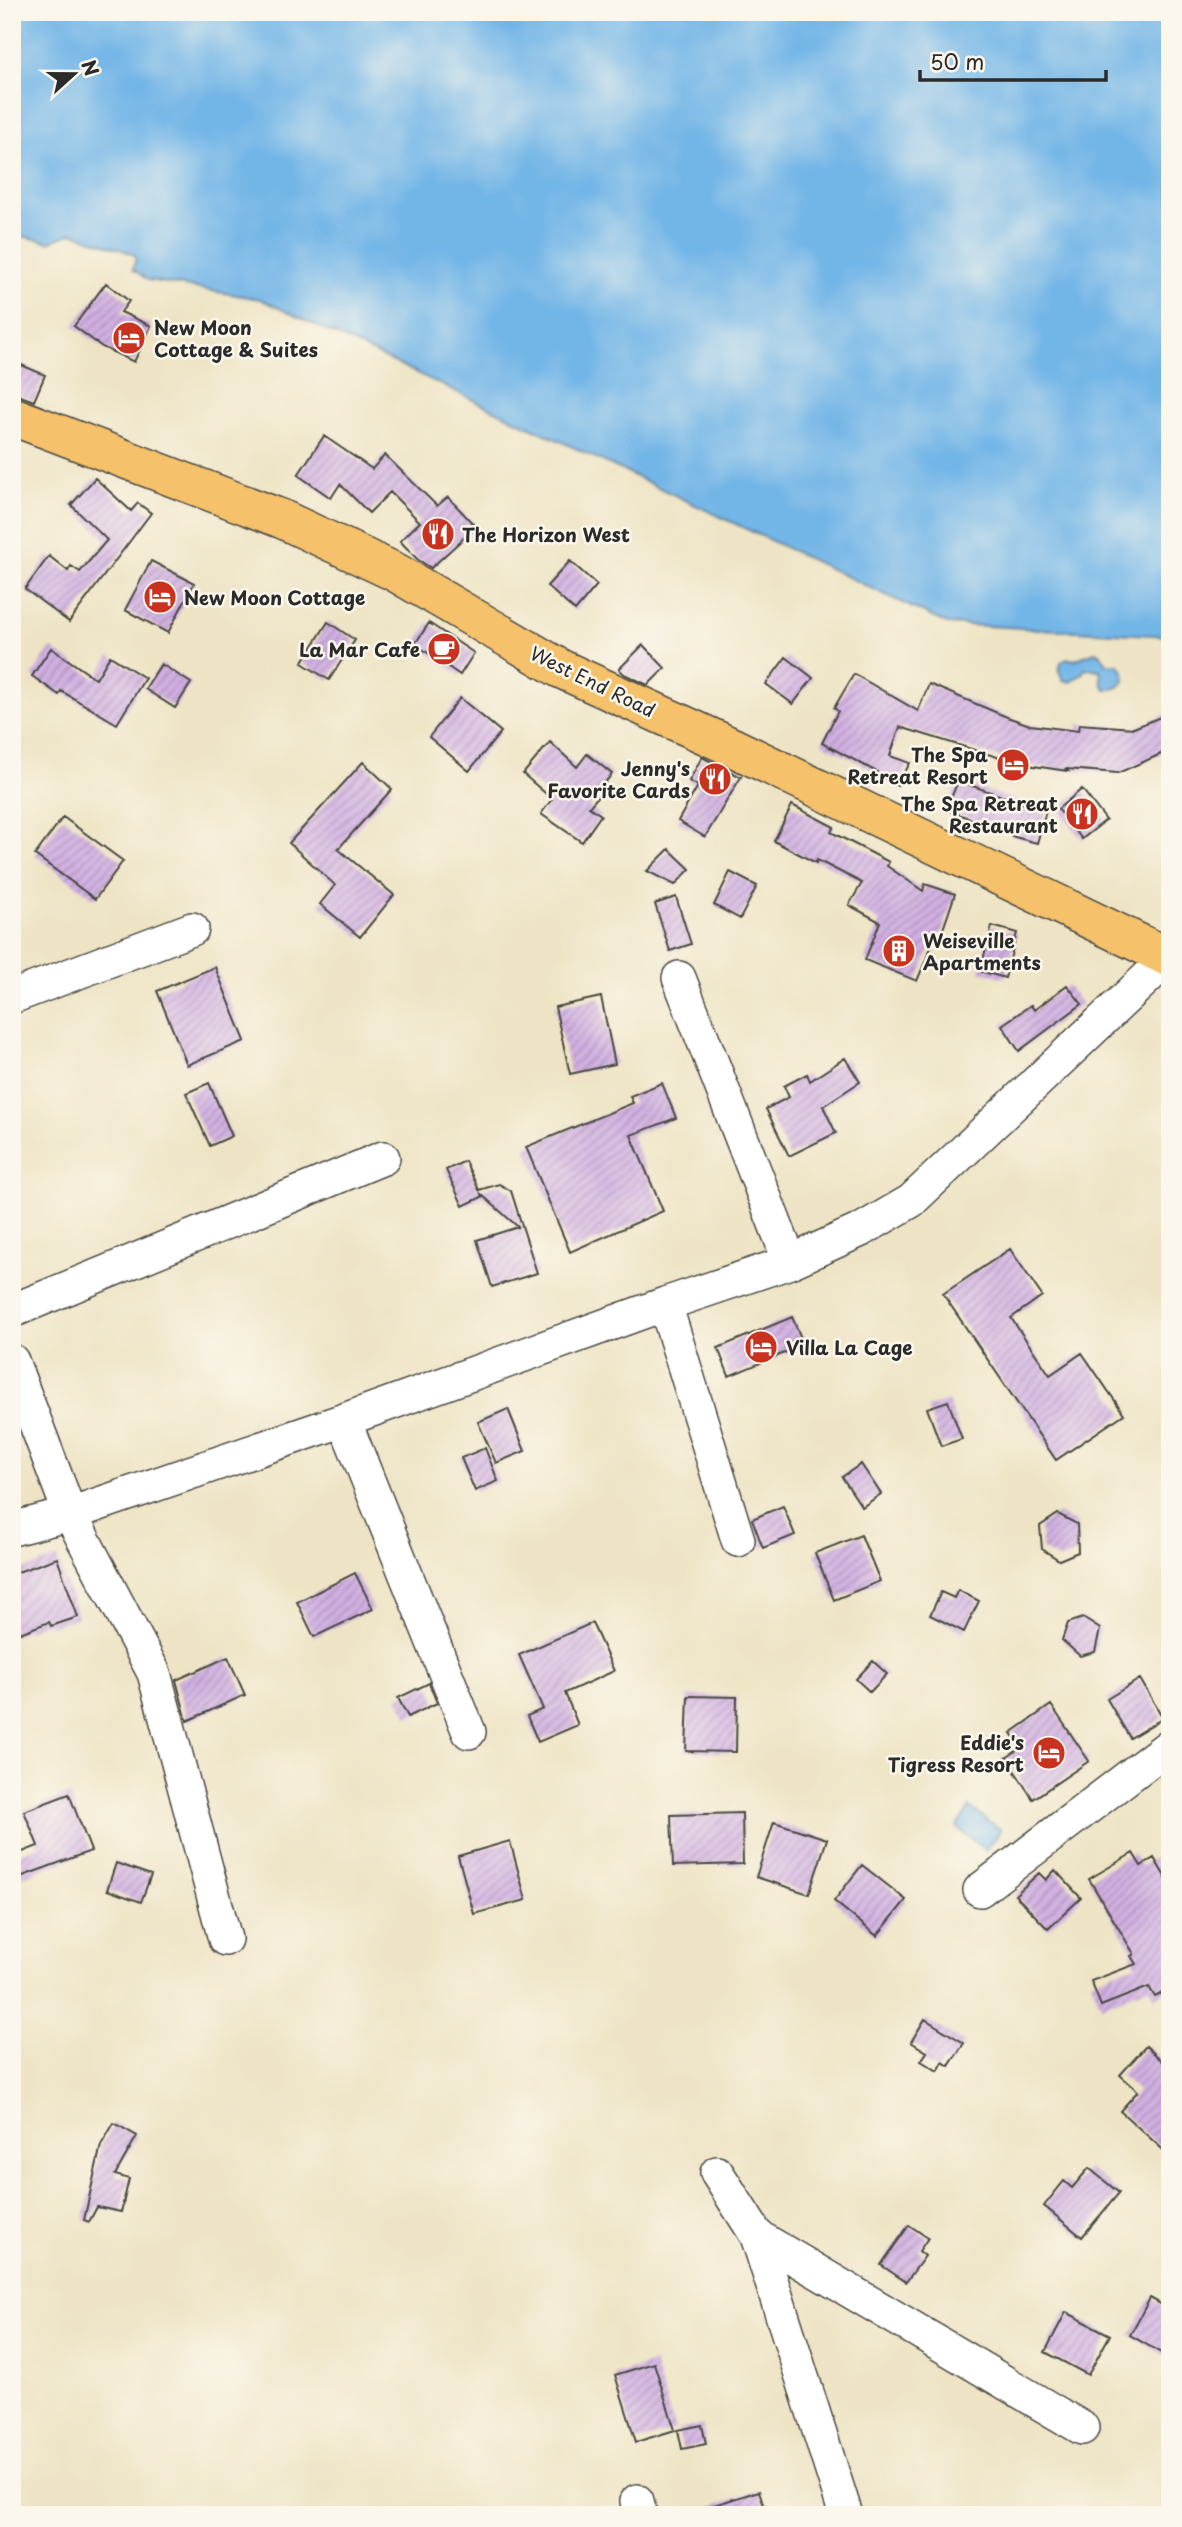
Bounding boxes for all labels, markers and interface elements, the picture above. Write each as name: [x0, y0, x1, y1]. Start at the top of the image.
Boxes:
north arrow: [38, 38, 108, 108]
scale bar: [920, 38, 1105, 82]
text: 50 m: [930, 45, 984, 77]
text: N: [75, 56, 107, 80]
place label: New Moon Cottage & Suites: [154, 313, 318, 363]
hotel icon: New Moon Cottage & Suites: [110, 319, 148, 357]
restaurant icon: The Horizon West: [419, 515, 457, 553]
place label: The Horizon West: [462, 520, 630, 548]
hotel icon: New Moon Cottage: [141, 578, 179, 616]
place label: New Moon Cottage: [184, 583, 365, 611]
cafe icon: La Mar Cafe: [425, 630, 463, 668]
place label: La Mar Cafe: [299, 635, 420, 663]
street label: West End Road: [526, 639, 660, 723]
place label: The Spa Retreat Resort: [847, 740, 988, 790]
hotel icon: The Spa Retreat Resort: [994, 746, 1032, 784]
place label: Jenny's Favorite Cards: [547, 754, 690, 804]
restaurant icon: Jenny's Favorite Cards: [696, 760, 734, 798]
place label: The Spa Retreat Restaurant: [901, 789, 1058, 839]
restaurant icon: The Spa Retreat Restaurant: [1063, 795, 1101, 833]
place label: Weiseville Apartments: [923, 926, 1041, 976]
building icon: Weiseville Apartments: [880, 932, 918, 970]
hotel icon: Villa La Cage: [742, 1328, 780, 1366]
place label: Villa La Cage: [786, 1333, 913, 1361]
place label: Eddie's Tigress Resort: [888, 1728, 1024, 1778]
hotel icon: Eddie's Tigress Resort: [1030, 1734, 1068, 1772]

